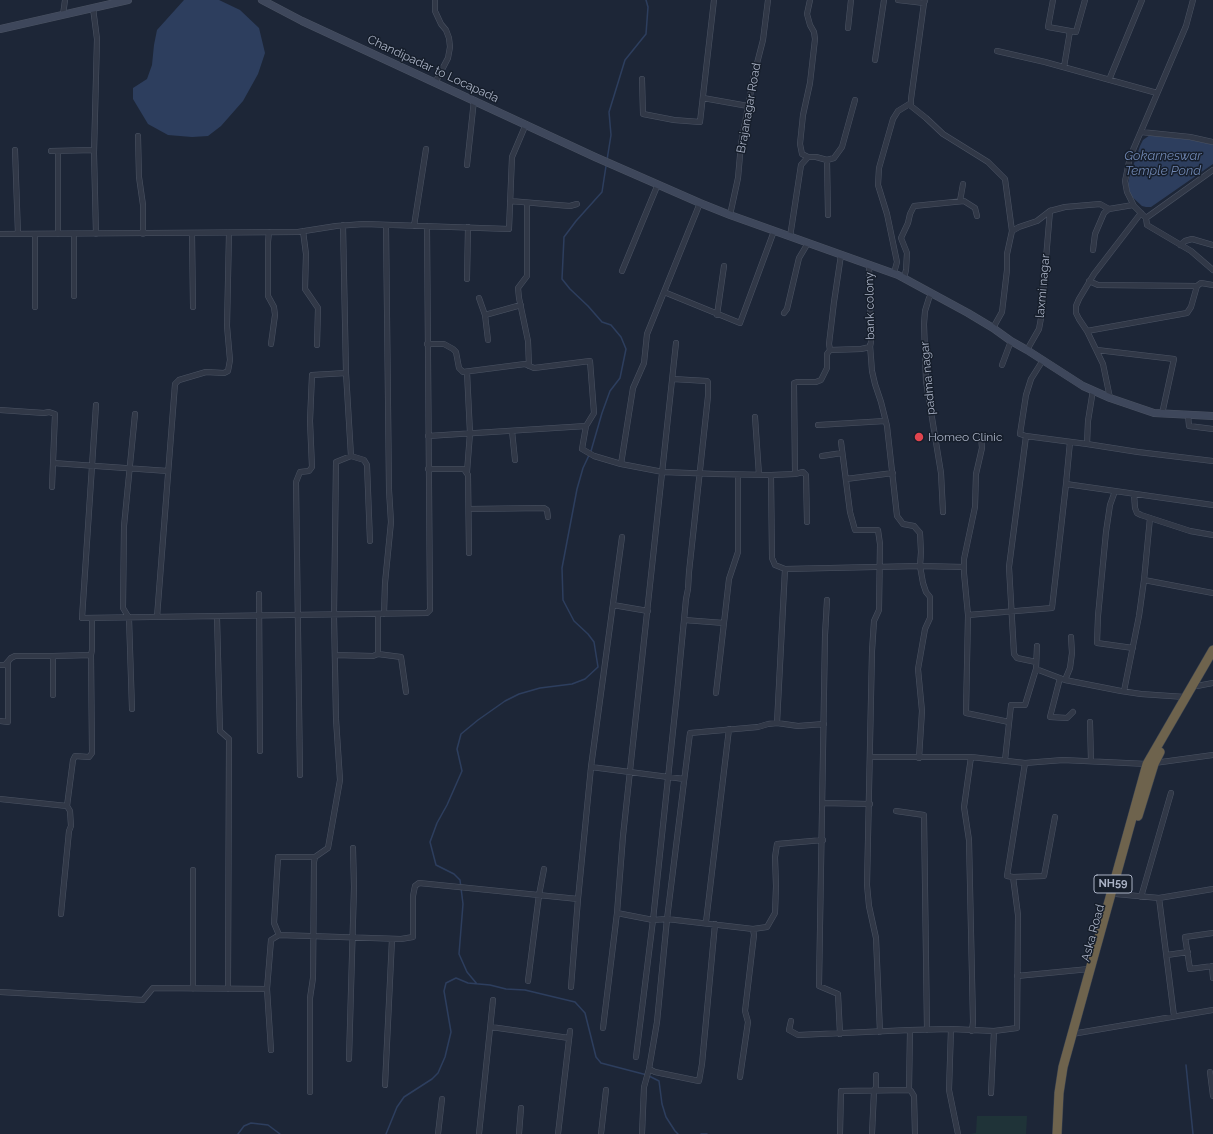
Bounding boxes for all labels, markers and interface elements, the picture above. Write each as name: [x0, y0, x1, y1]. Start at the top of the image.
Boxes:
street label: Chandipadar to Locapada: [365, 32, 501, 106]
street label: Brajanagar Road: [734, 62, 764, 154]
water label: Gokarneswar Temple Pond: [1124, 148, 1202, 179]
street label: laxmi nagar: [1033, 253, 1053, 319]
street label: bank colony: [862, 272, 878, 340]
street label: padma nagar: [918, 341, 938, 415]
place label: Homeo Clinic: [928, 430, 1002, 444]
marker: Homeo Clinic: [913, 431, 925, 443]
road number: NH59: [1094, 875, 1132, 893]
street label: Aska Road: [1078, 903, 1108, 963]

